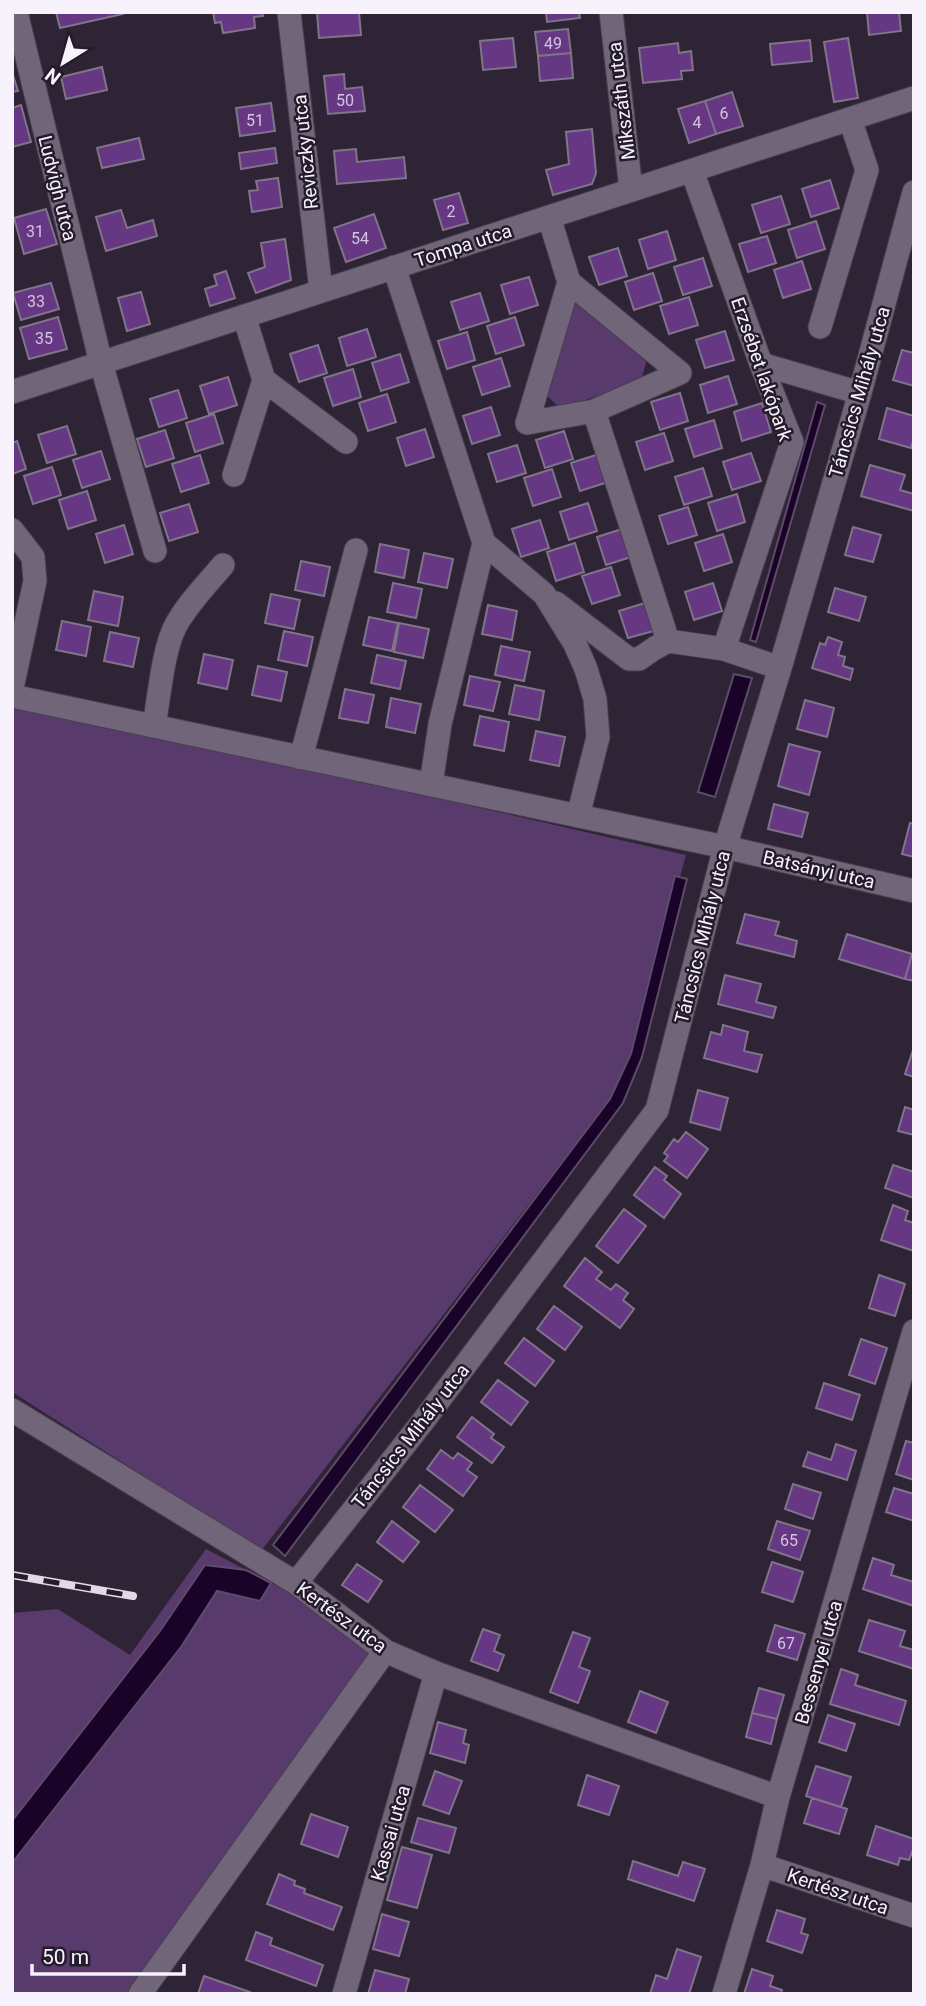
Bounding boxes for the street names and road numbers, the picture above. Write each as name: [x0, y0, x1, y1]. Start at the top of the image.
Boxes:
street label: Mikszáth utca: [603, 41, 640, 161]
street label: Reviczky utca: [288, 93, 323, 210]
street label: Ludvigh utca: [33, 133, 82, 243]
street label: Tompa utca: [412, 219, 515, 272]
street label: Erzsébet lakópark: [726, 294, 797, 445]
street label: Táncsics Mihály utca: [824, 304, 895, 481]
street label: Batsányi utca: [761, 845, 877, 894]
street label: Táncsics Mihály utca: [670, 848, 735, 1026]
street label: Táncsics Mihály utca: [347, 1359, 474, 1513]
street label: Kertész utca: [292, 1577, 391, 1658]
street label: Bessenyei utca: [790, 1598, 847, 1727]
street label: Kassai utca: [366, 1783, 415, 1884]
street label: Kertész utca: [784, 1863, 892, 1920]

